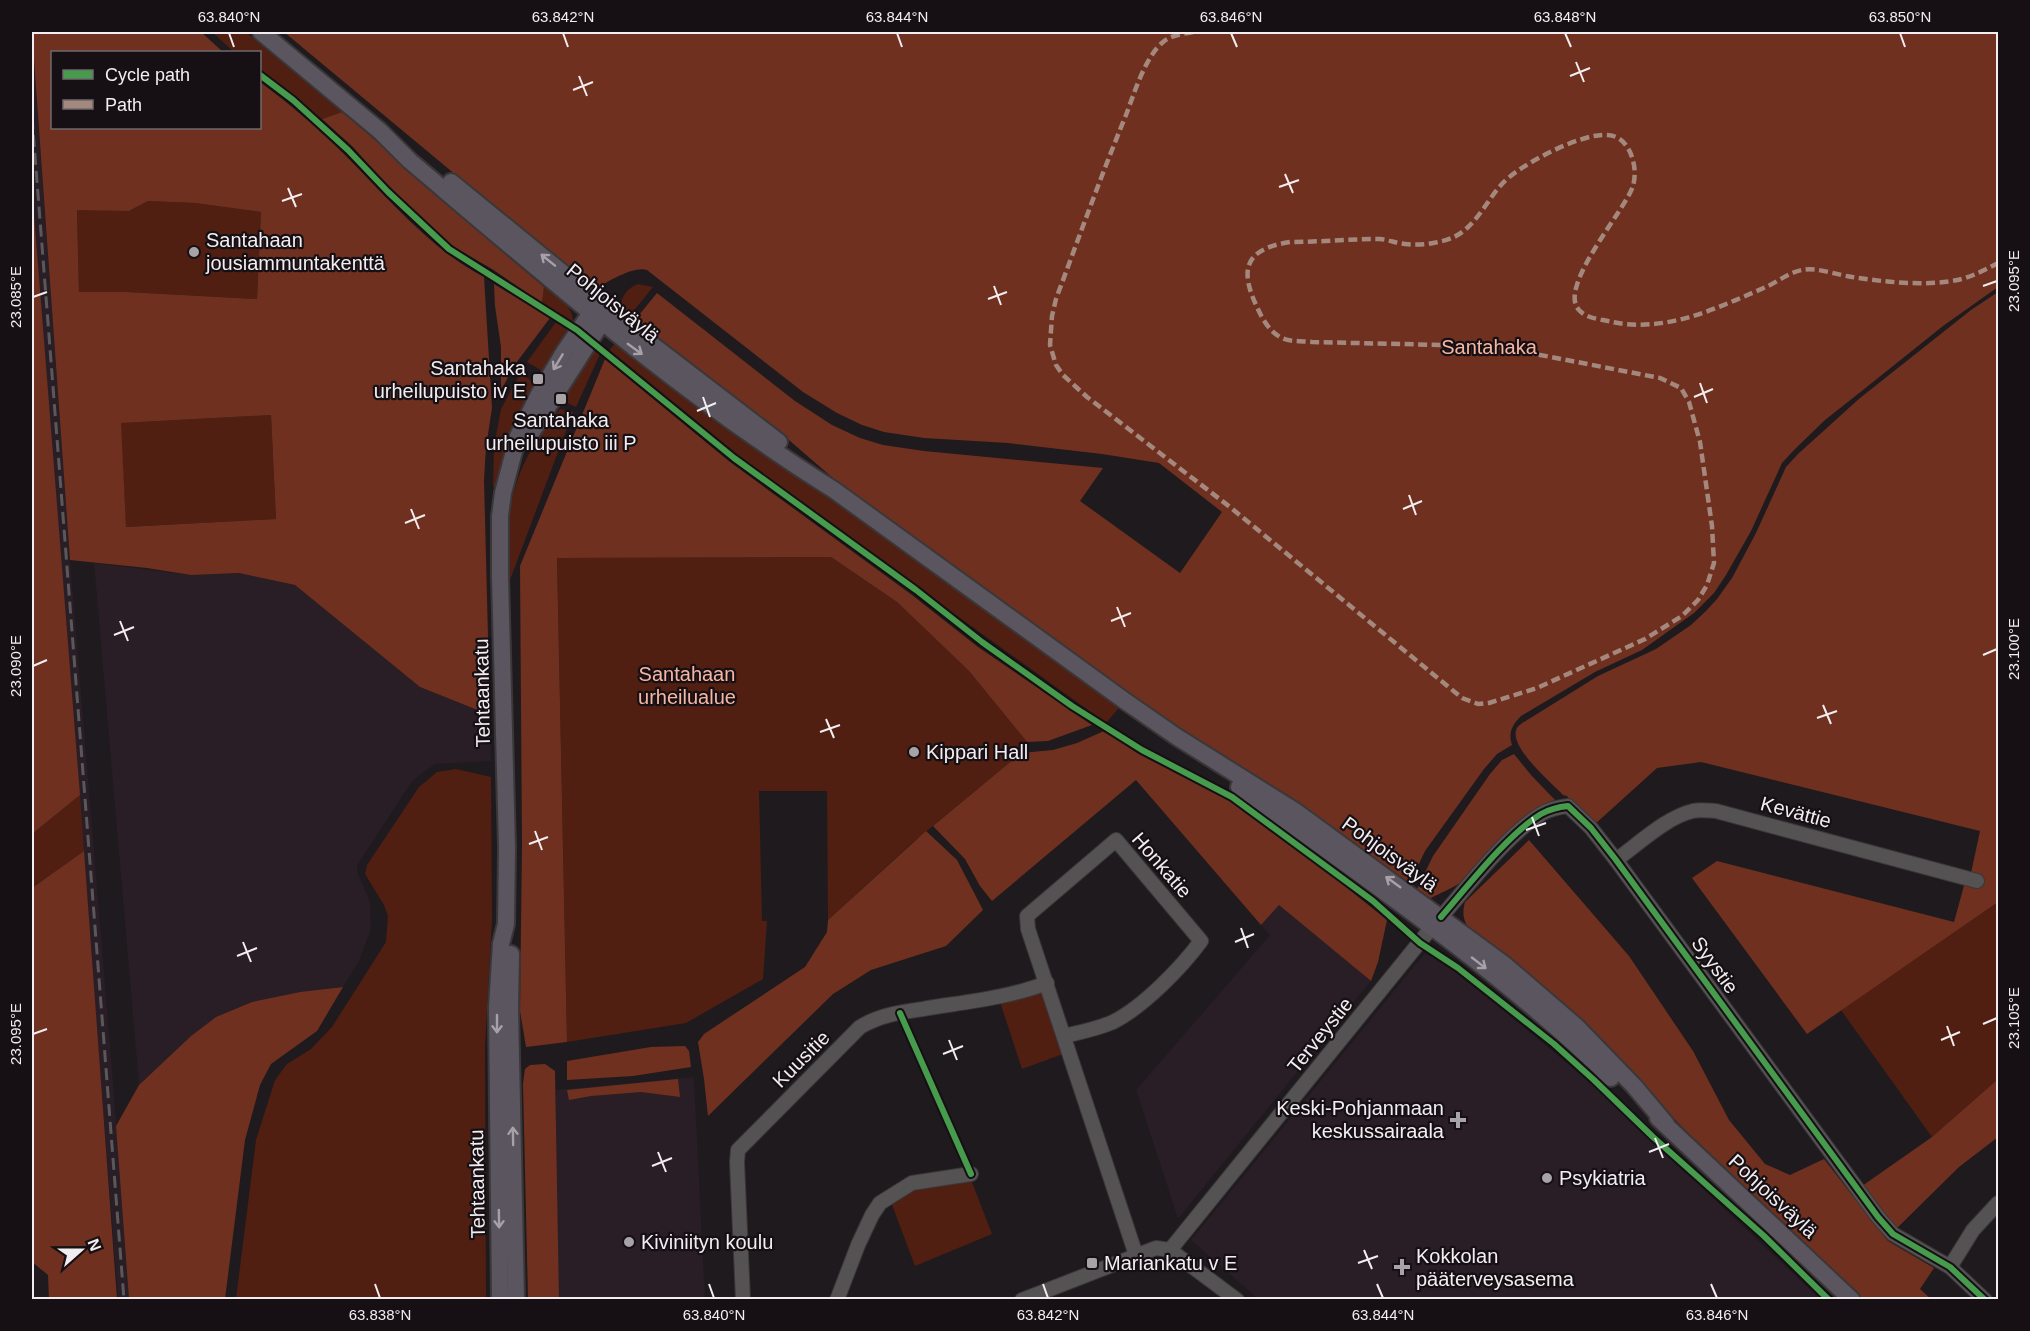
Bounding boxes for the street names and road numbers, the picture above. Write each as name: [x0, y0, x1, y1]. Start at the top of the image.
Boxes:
street label: Pohjoisväylä: [562, 259, 664, 347]
street label: Tehtaankatu: [470, 638, 494, 748]
street label: Kevättie: [1758, 792, 1834, 832]
street label: Pohjoisväylä: [1338, 812, 1443, 896]
street label: Honkatie: [1128, 828, 1196, 902]
street label: Syystie: [1687, 932, 1743, 998]
street label: Terveystie: [1283, 993, 1357, 1077]
street label: Kuusitie: [768, 1026, 834, 1092]
street label: Tehtaankatu: [465, 1129, 489, 1239]
street label: Pohjoisväylä: [1724, 1150, 1822, 1243]

